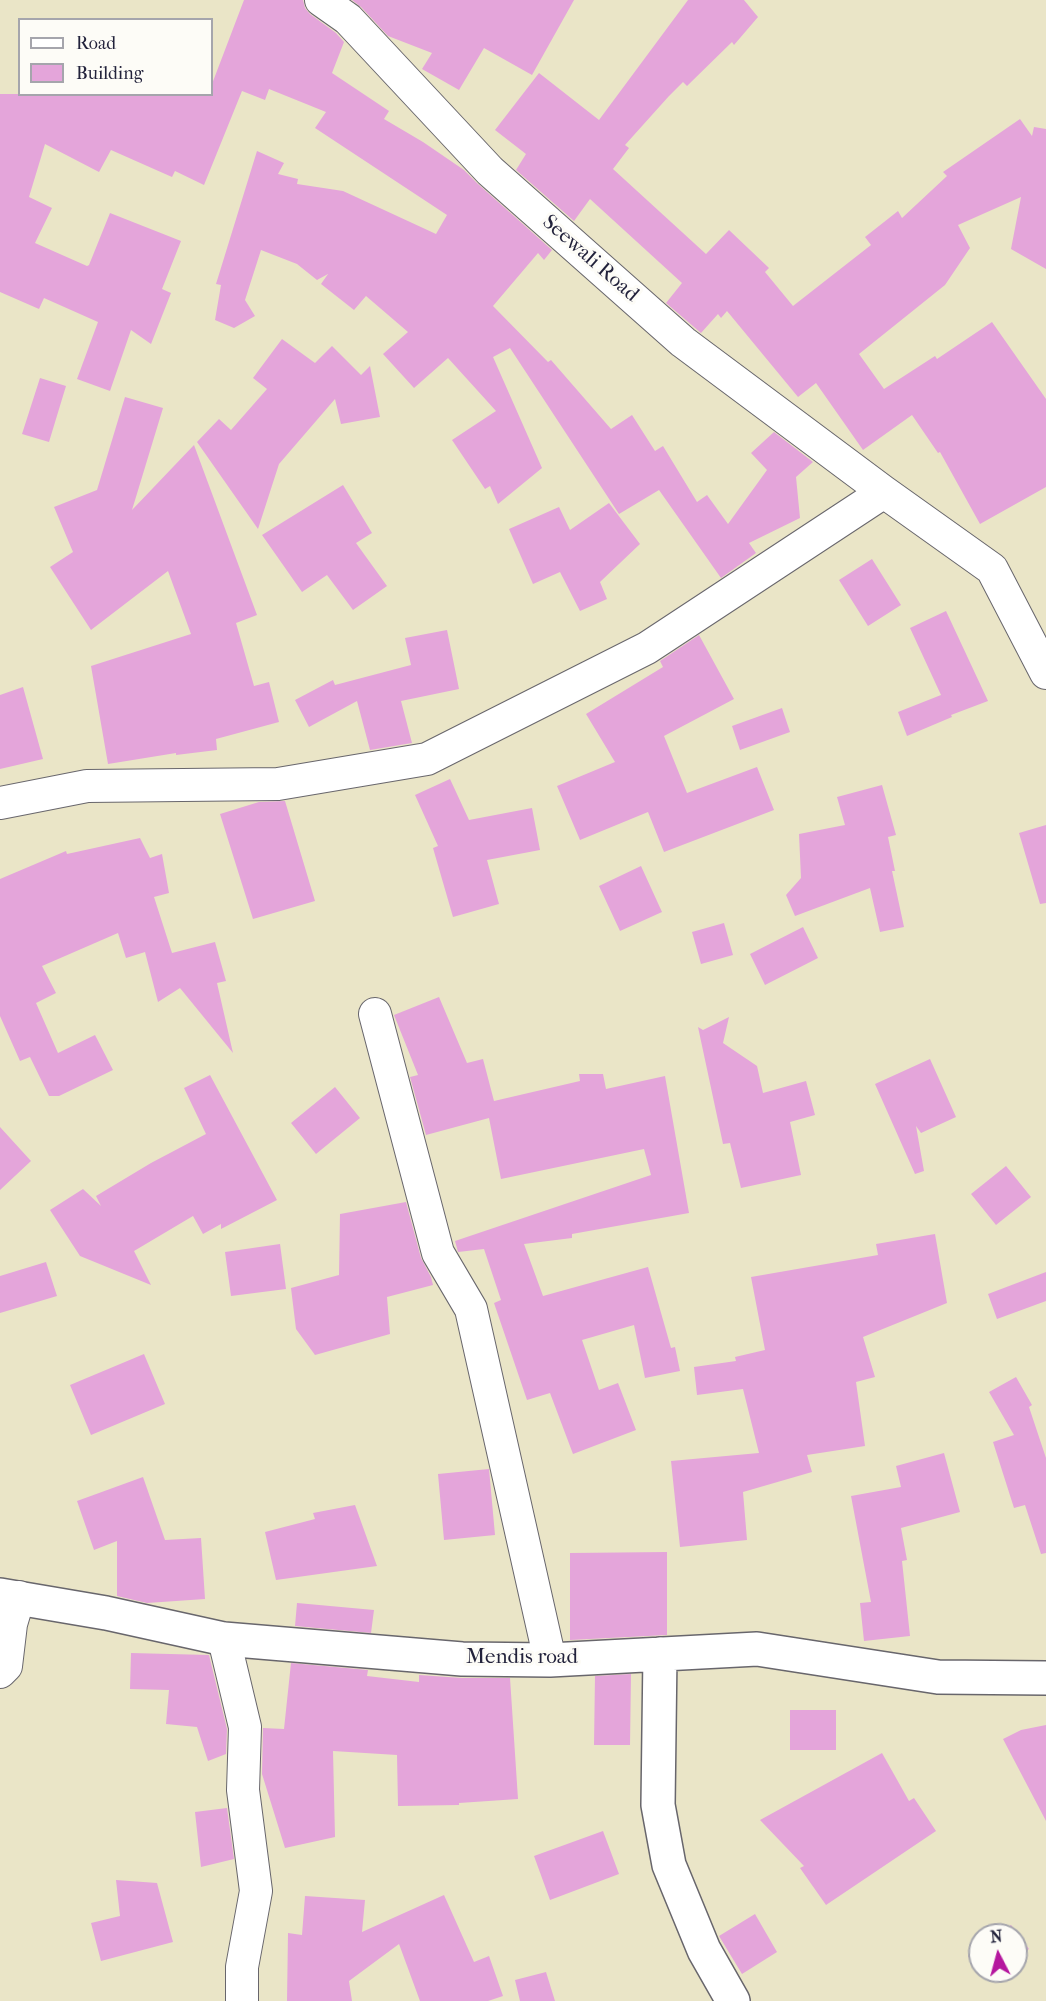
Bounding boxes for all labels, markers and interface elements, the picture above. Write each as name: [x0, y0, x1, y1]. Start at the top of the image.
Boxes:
legend: [18, 18, 213, 96]
text: Road: [76, 33, 116, 54]
text: Building: [76, 63, 143, 84]
street label: Seewali Road: [537, 210, 643, 308]
street label: Mendis road: [466, 1645, 578, 1671]
north arrow: [968, 1923, 1028, 1983]
text: N: [989, 1927, 1003, 1947]

